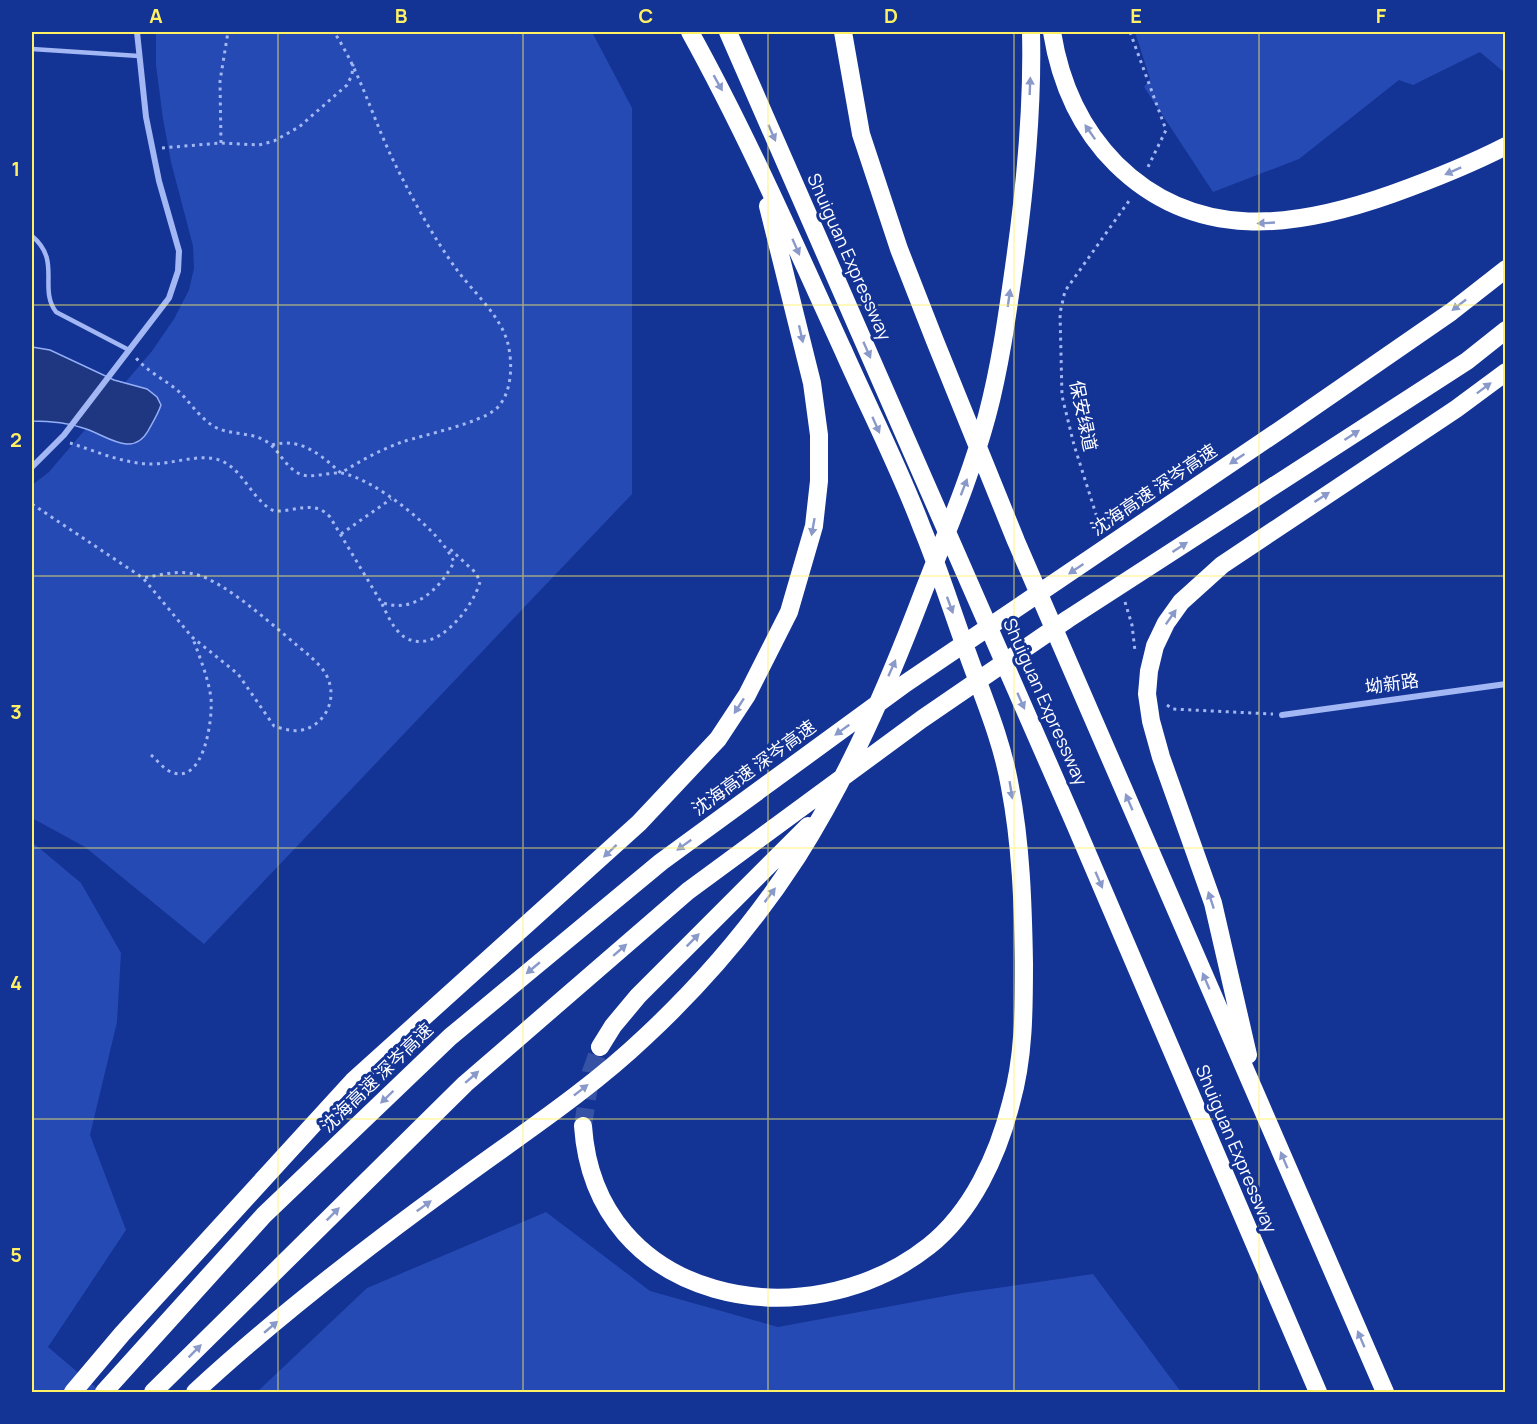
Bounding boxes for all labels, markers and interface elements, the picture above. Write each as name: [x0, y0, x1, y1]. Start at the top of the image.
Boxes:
text: A: [149, 2, 163, 29]
text: B: [395, 2, 408, 29]
text: C: [639, 2, 653, 29]
text: D: [884, 2, 898, 29]
text: E: [1130, 2, 1142, 29]
text: F: [1376, 2, 1387, 29]
one-way arrow: [713, 75, 724, 91]
one-way arrow: [1025, 77, 1034, 96]
one-way arrow: [767, 124, 777, 142]
one-way arrow: [1084, 125, 1096, 141]
text: 1: [12, 155, 20, 182]
one-way arrow: [1443, 166, 1461, 176]
street label: Shuiguan Expressway: [802, 169, 898, 344]
one-way arrow: [1256, 218, 1275, 227]
one-way arrow: [791, 238, 801, 256]
one-way arrow: [1005, 288, 1014, 307]
one-way arrow: [1452, 299, 1467, 311]
one-way arrow: [797, 324, 807, 343]
one-way arrow: [862, 341, 871, 358]
street label: 保安绿道: [1065, 378, 1103, 454]
one-way arrow: [1475, 382, 1491, 394]
one-way arrow: [872, 416, 881, 433]
text: 2: [10, 426, 22, 453]
one-way arrow: [1344, 430, 1360, 441]
street label: 沈海高速 深岑高速: [1086, 438, 1221, 540]
one-way arrow: [1230, 453, 1246, 465]
one-way arrow: [960, 478, 969, 496]
one-way arrow: [1314, 492, 1330, 503]
one-way arrow: [808, 517, 817, 536]
one-way arrow: [1172, 542, 1188, 553]
one-way arrow: [1068, 563, 1084, 574]
one-way arrow: [946, 596, 956, 614]
one-way arrow: [1165, 610, 1177, 626]
street label: Shuiguan Expressway: [998, 614, 1094, 789]
one-way arrow: [887, 659, 897, 677]
street label: 坳新路: [1363, 667, 1420, 699]
one-way arrow: [1016, 693, 1026, 711]
text: 3: [10, 698, 22, 725]
one-way arrow: [734, 698, 745, 714]
street label: 沈海高速 深岑高速: [687, 714, 820, 820]
one-way arrow: [834, 724, 850, 736]
one-way arrow: [1006, 781, 1015, 800]
one-way arrow: [1124, 793, 1133, 811]
one-way arrow: [677, 839, 693, 851]
one-way arrow: [602, 844, 617, 858]
one-way arrow: [1094, 872, 1104, 890]
one-way arrow: [763, 887, 775, 902]
one-way arrow: [1206, 891, 1215, 909]
one-way arrow: [685, 933, 699, 947]
one-way arrow: [612, 944, 627, 957]
one-way arrow: [526, 961, 541, 974]
text: 4: [10, 969, 22, 996]
one-way arrow: [1201, 972, 1211, 990]
street label: 沈海高速 深岑高速: [315, 1017, 438, 1137]
street label: Shuiguan Expressway: [1191, 1061, 1283, 1237]
one-way arrow: [464, 1071, 479, 1084]
one-way arrow: [573, 1084, 588, 1096]
one-way arrow: [380, 1090, 395, 1104]
one-way arrow: [1279, 1151, 1288, 1169]
one-way arrow: [416, 1200, 431, 1212]
one-way arrow: [326, 1207, 340, 1221]
text: 5: [10, 1241, 22, 1268]
one-way arrow: [263, 1321, 278, 1334]
one-way arrow: [1357, 1330, 1366, 1347]
one-way arrow: [187, 1345, 201, 1359]

